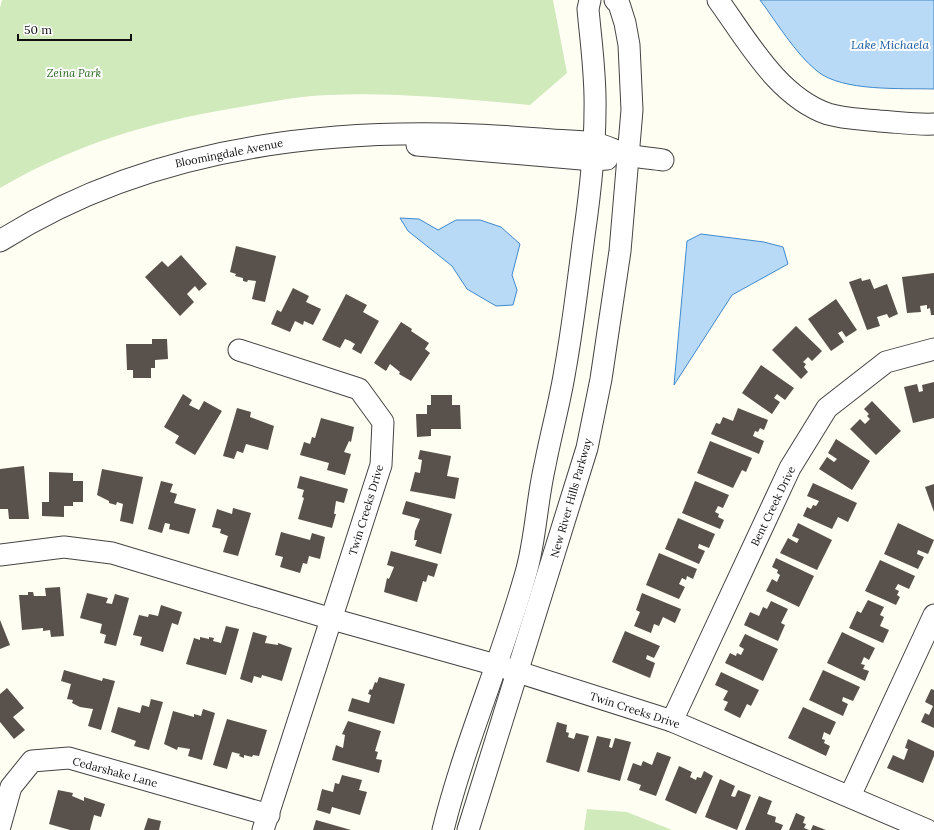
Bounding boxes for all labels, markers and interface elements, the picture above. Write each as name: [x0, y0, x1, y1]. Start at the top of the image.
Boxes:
scale bar: [18, 16, 131, 42]
text: 50 m: [24, 22, 52, 37]
water label: Lake Michaela: [851, 37, 930, 52]
park label: Zeina Park: [47, 66, 101, 80]
street label: Bloomingdale Avenue: [174, 136, 284, 170]
street label: New River Hills Parkway: [547, 437, 595, 559]
street label: Twin Creeks Drive: [346, 463, 386, 557]
street label: Bent Creek Drive: [748, 464, 798, 548]
street label: Twin Creeks Drive: [588, 689, 682, 731]
street label: Cedarshake Lane: [71, 754, 159, 790]

